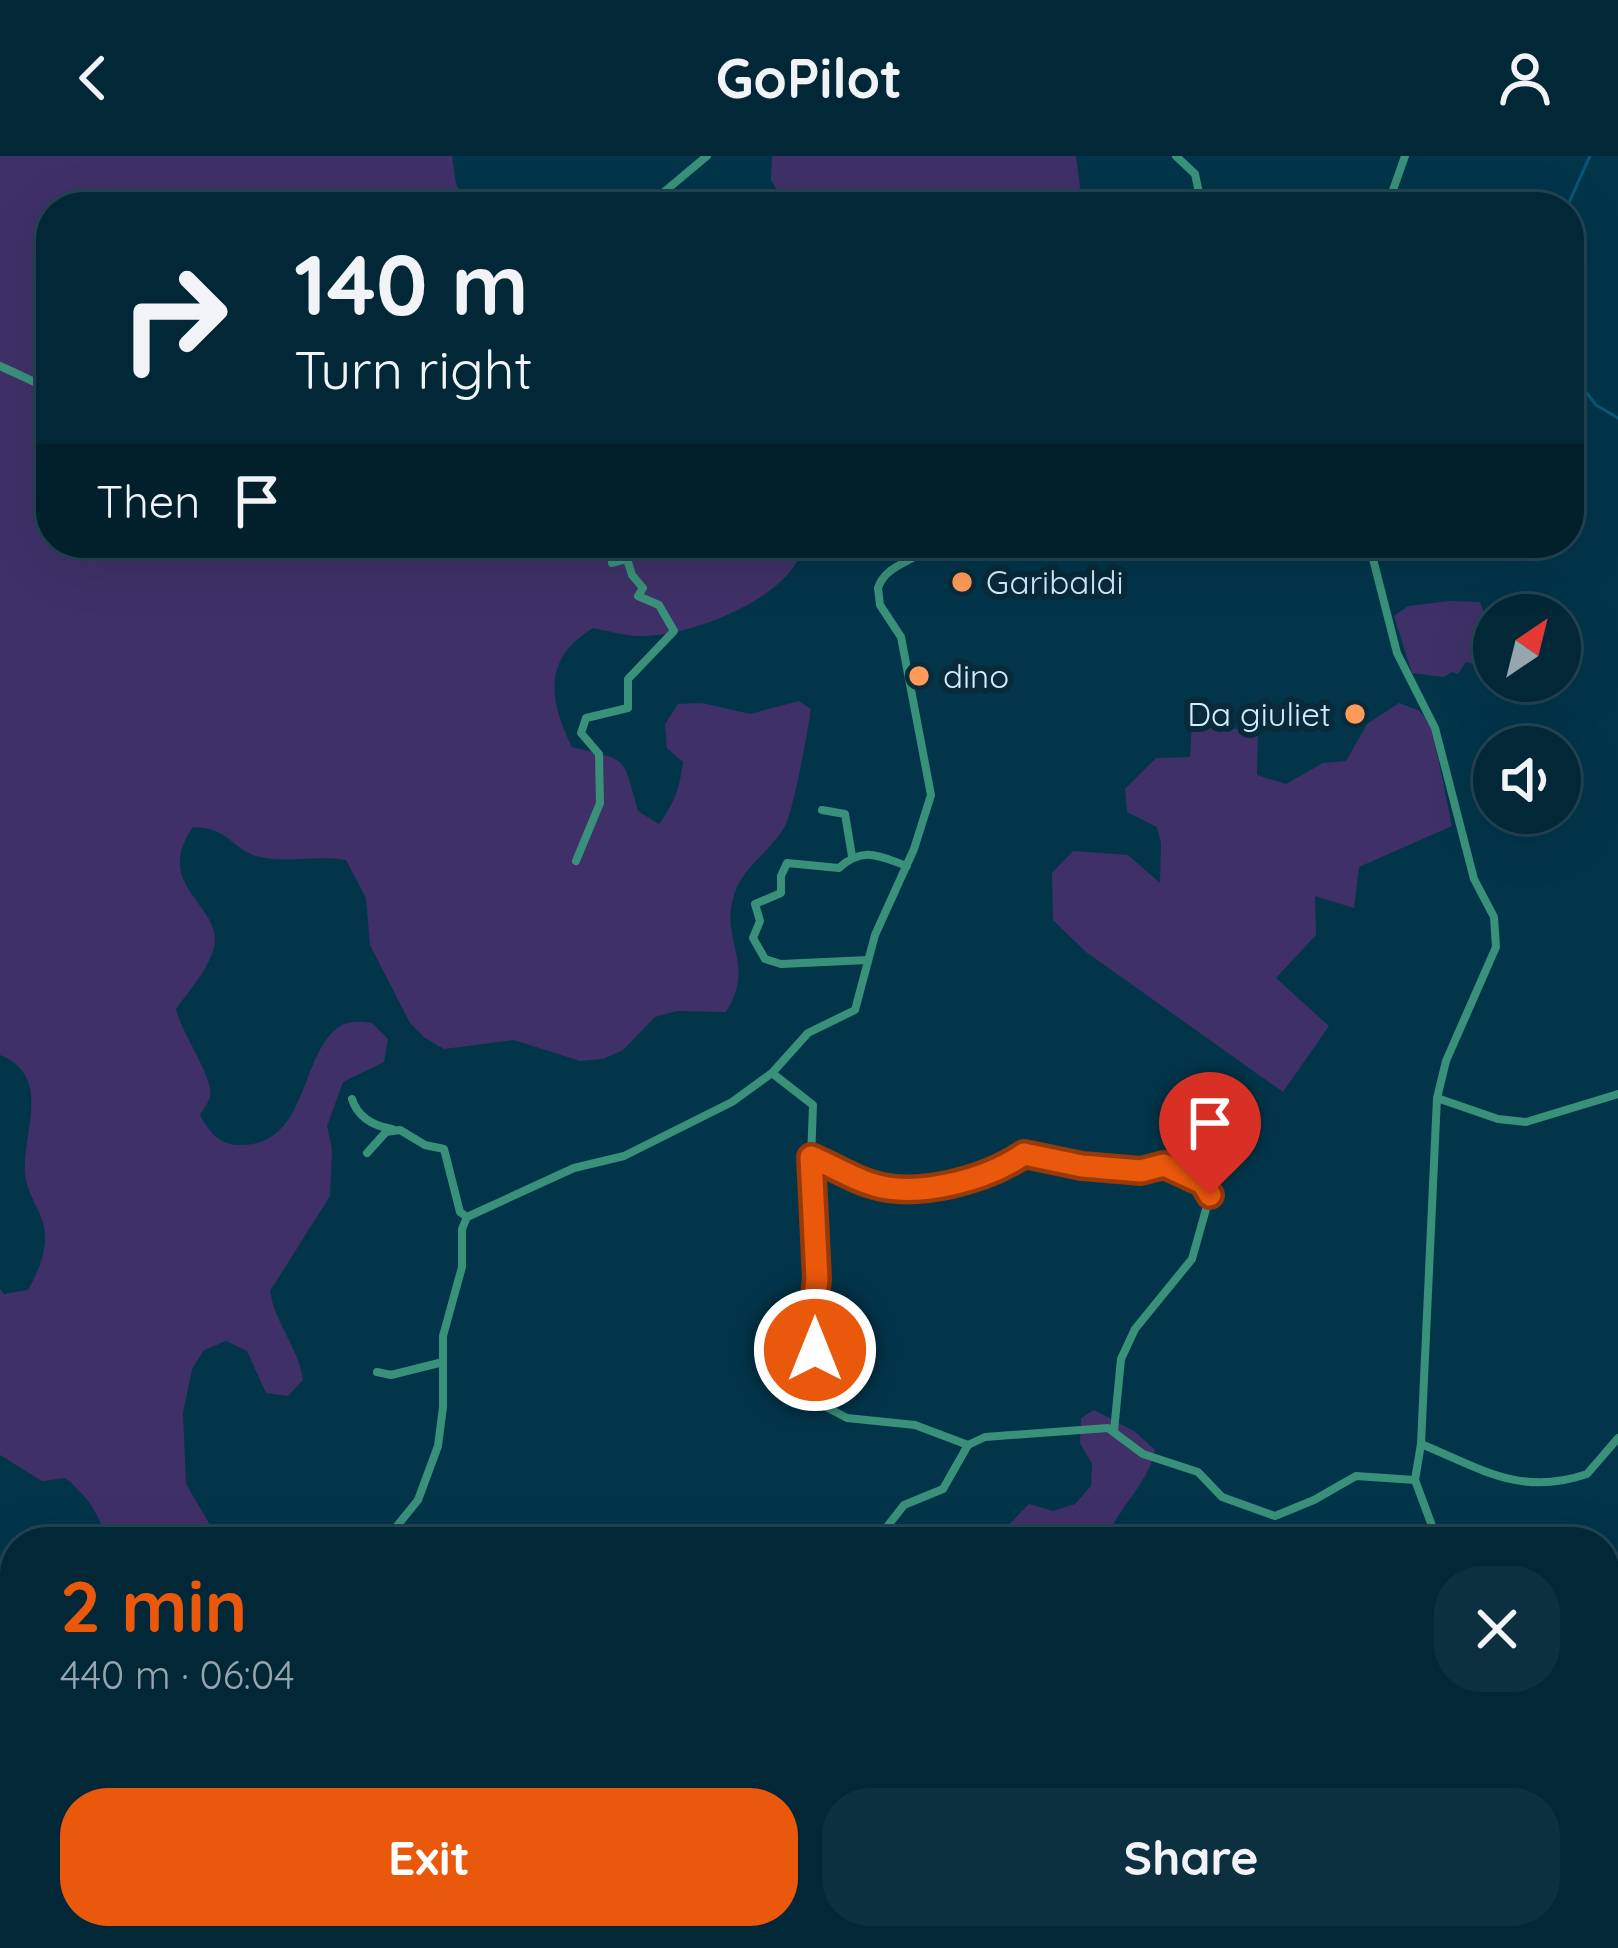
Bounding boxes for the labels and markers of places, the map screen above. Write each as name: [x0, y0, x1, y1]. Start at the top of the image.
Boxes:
place label: Garibaldi: [986, 561, 1123, 602]
marker: Garibaldi: [949, 569, 975, 595]
place label: dino: [943, 655, 1009, 696]
marker: dino: [906, 663, 932, 689]
place label: Da giuliet: [1187, 693, 1331, 734]
marker: Da giuliet: [1342, 701, 1368, 727]
pin: [1159, 1072, 1261, 1195]

